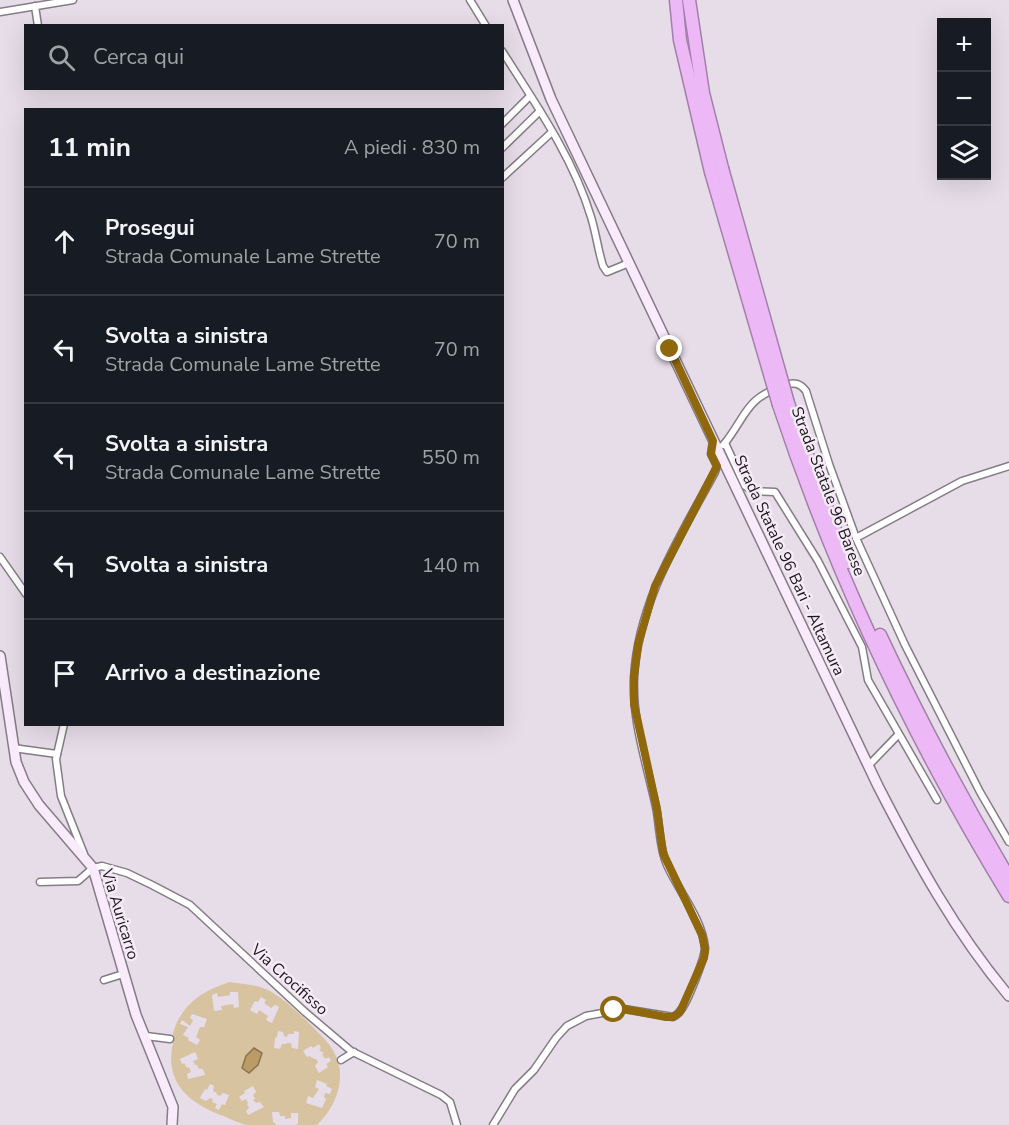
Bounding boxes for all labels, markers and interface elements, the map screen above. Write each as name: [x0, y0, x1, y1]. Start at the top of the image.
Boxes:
map controls: [937, 18, 991, 180]
button: +: [937, 18, 991, 72]
search box: [24, 24, 504, 90]
icon: search: [45, 41, 78, 74]
text: Cerca qui: [93, 42, 184, 72]
button: −: [937, 72, 991, 126]
button: layers: [937, 126, 991, 180]
text: 11 min: [48, 130, 131, 165]
text: A piedi · 830 m: [344, 134, 480, 161]
text: Prosegui: [105, 213, 195, 243]
icon: ahead: [48, 225, 81, 258]
text: 70 m: [434, 228, 480, 255]
text: Strada Comunale Lame Strette: [105, 243, 381, 270]
text: Svolta a sinistra: [105, 321, 268, 351]
icon: left: [48, 333, 81, 366]
route end: [656, 335, 682, 361]
text: 70 m: [434, 336, 480, 363]
text: Strada Comunale Lame Strette: [105, 351, 381, 378]
street label: Strada Statale 96 Barese: [786, 404, 871, 579]
text: Svolta a sinistra: [105, 429, 268, 459]
icon: left: [48, 441, 81, 474]
text: 550 m: [422, 444, 480, 471]
street label: Strada Statale 96 Bari - Altamura: [728, 452, 850, 679]
text: Strada Comunale Lame Strette: [105, 459, 381, 486]
icon: left: [48, 549, 81, 582]
text: Svolta a sinistra: [105, 550, 268, 580]
text: 140 m: [422, 552, 480, 579]
icon: arrive: [48, 657, 81, 690]
text: Arrivo a destinazione: [105, 658, 320, 688]
street label: Via Auricarro: [96, 865, 144, 962]
street label: Via Crocifisso: [245, 938, 333, 1020]
route start: [600, 996, 626, 1022]

